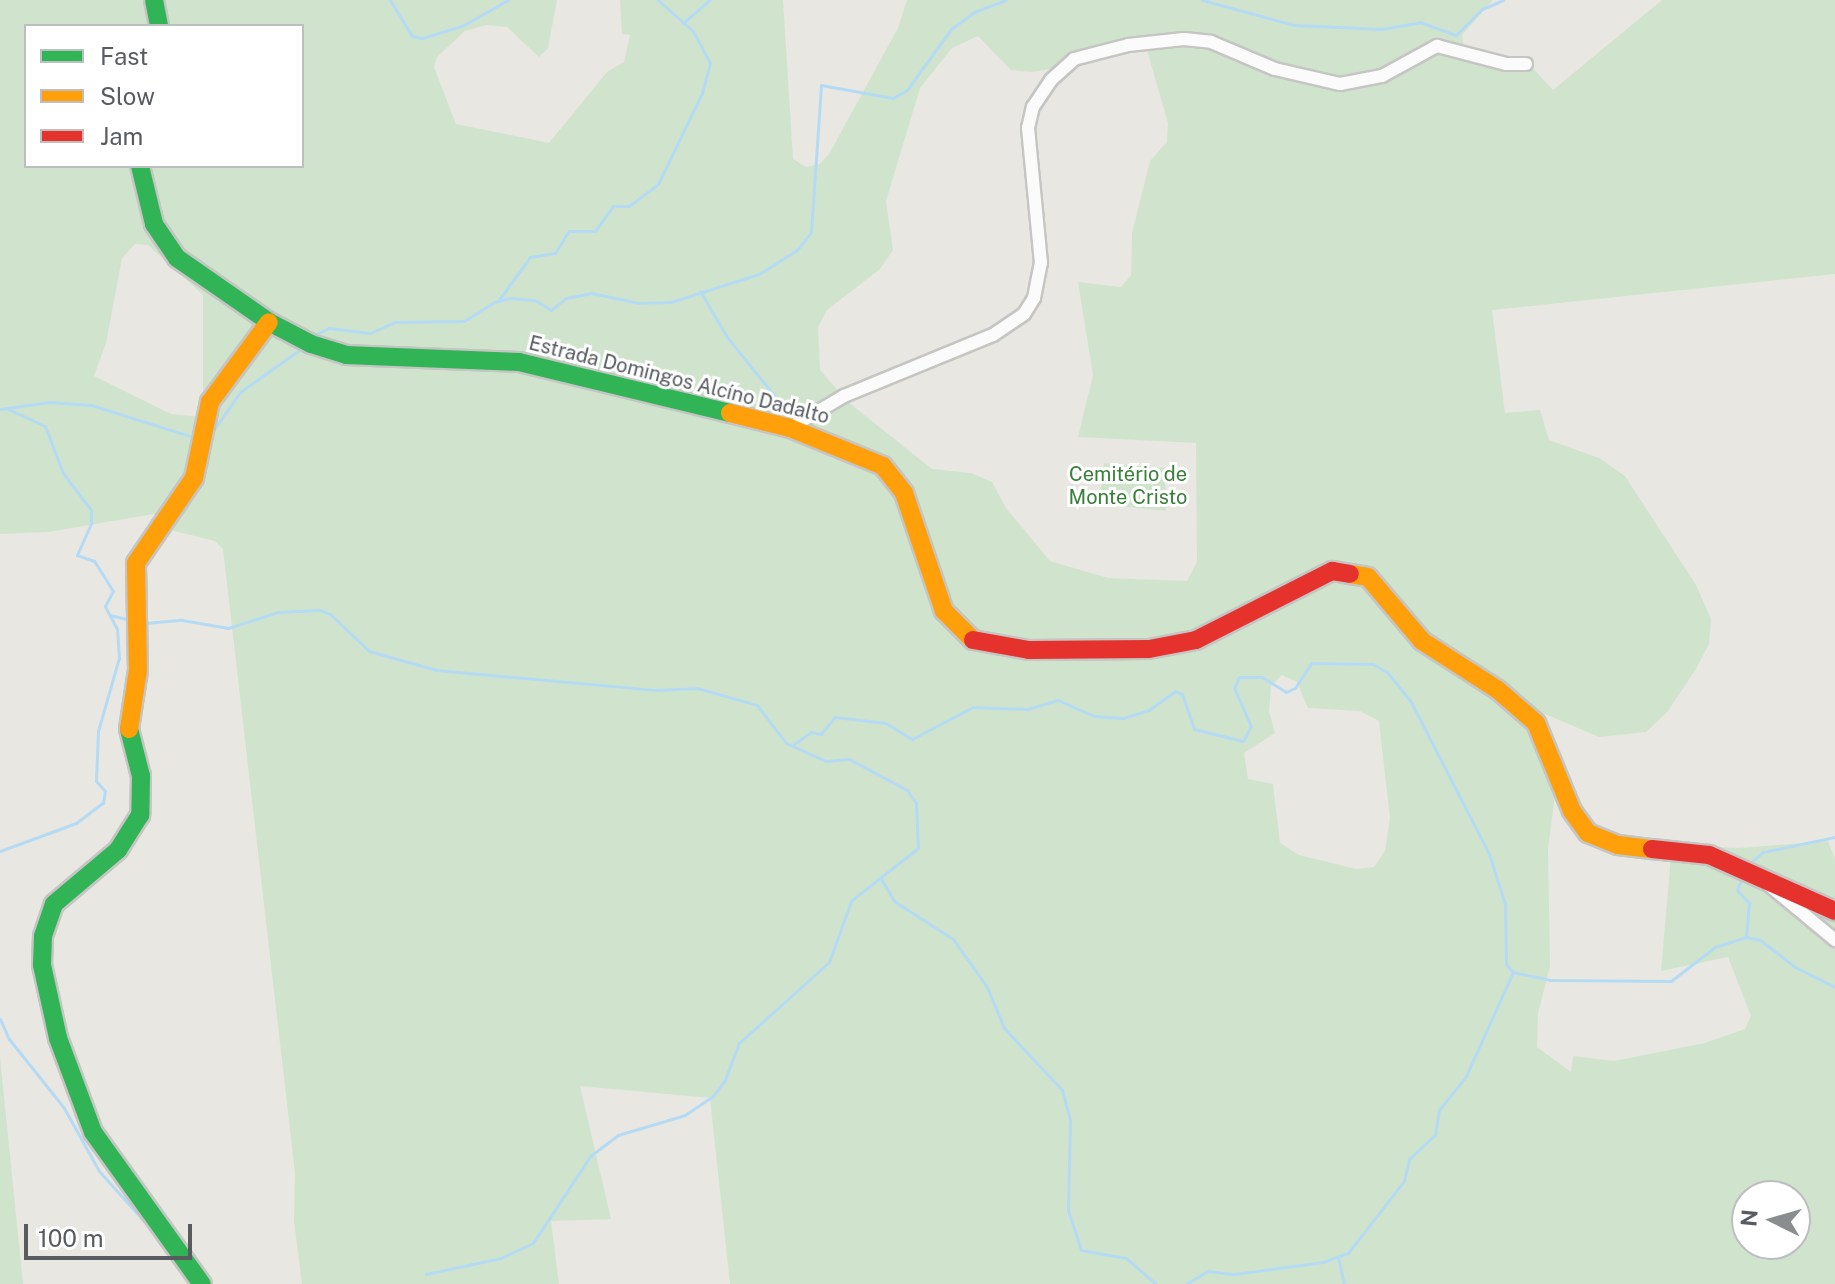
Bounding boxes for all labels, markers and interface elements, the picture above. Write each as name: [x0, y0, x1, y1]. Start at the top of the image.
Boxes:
legend: [24, 24, 304, 168]
text: Fast: [100, 42, 148, 70]
text: Slow: [100, 82, 155, 110]
text: Jam: [100, 122, 143, 150]
street label: Estrada Domingos Alcíno Dadalto: [526, 331, 832, 429]
park label: Cemitério de Monte Cristo: [1069, 462, 1187, 509]
north arrow: [1731, 1180, 1811, 1260]
scale bar: [28, 1208, 196, 1258]
text: N: [1735, 1208, 1763, 1228]
text: 100 m: [38, 1224, 104, 1252]

